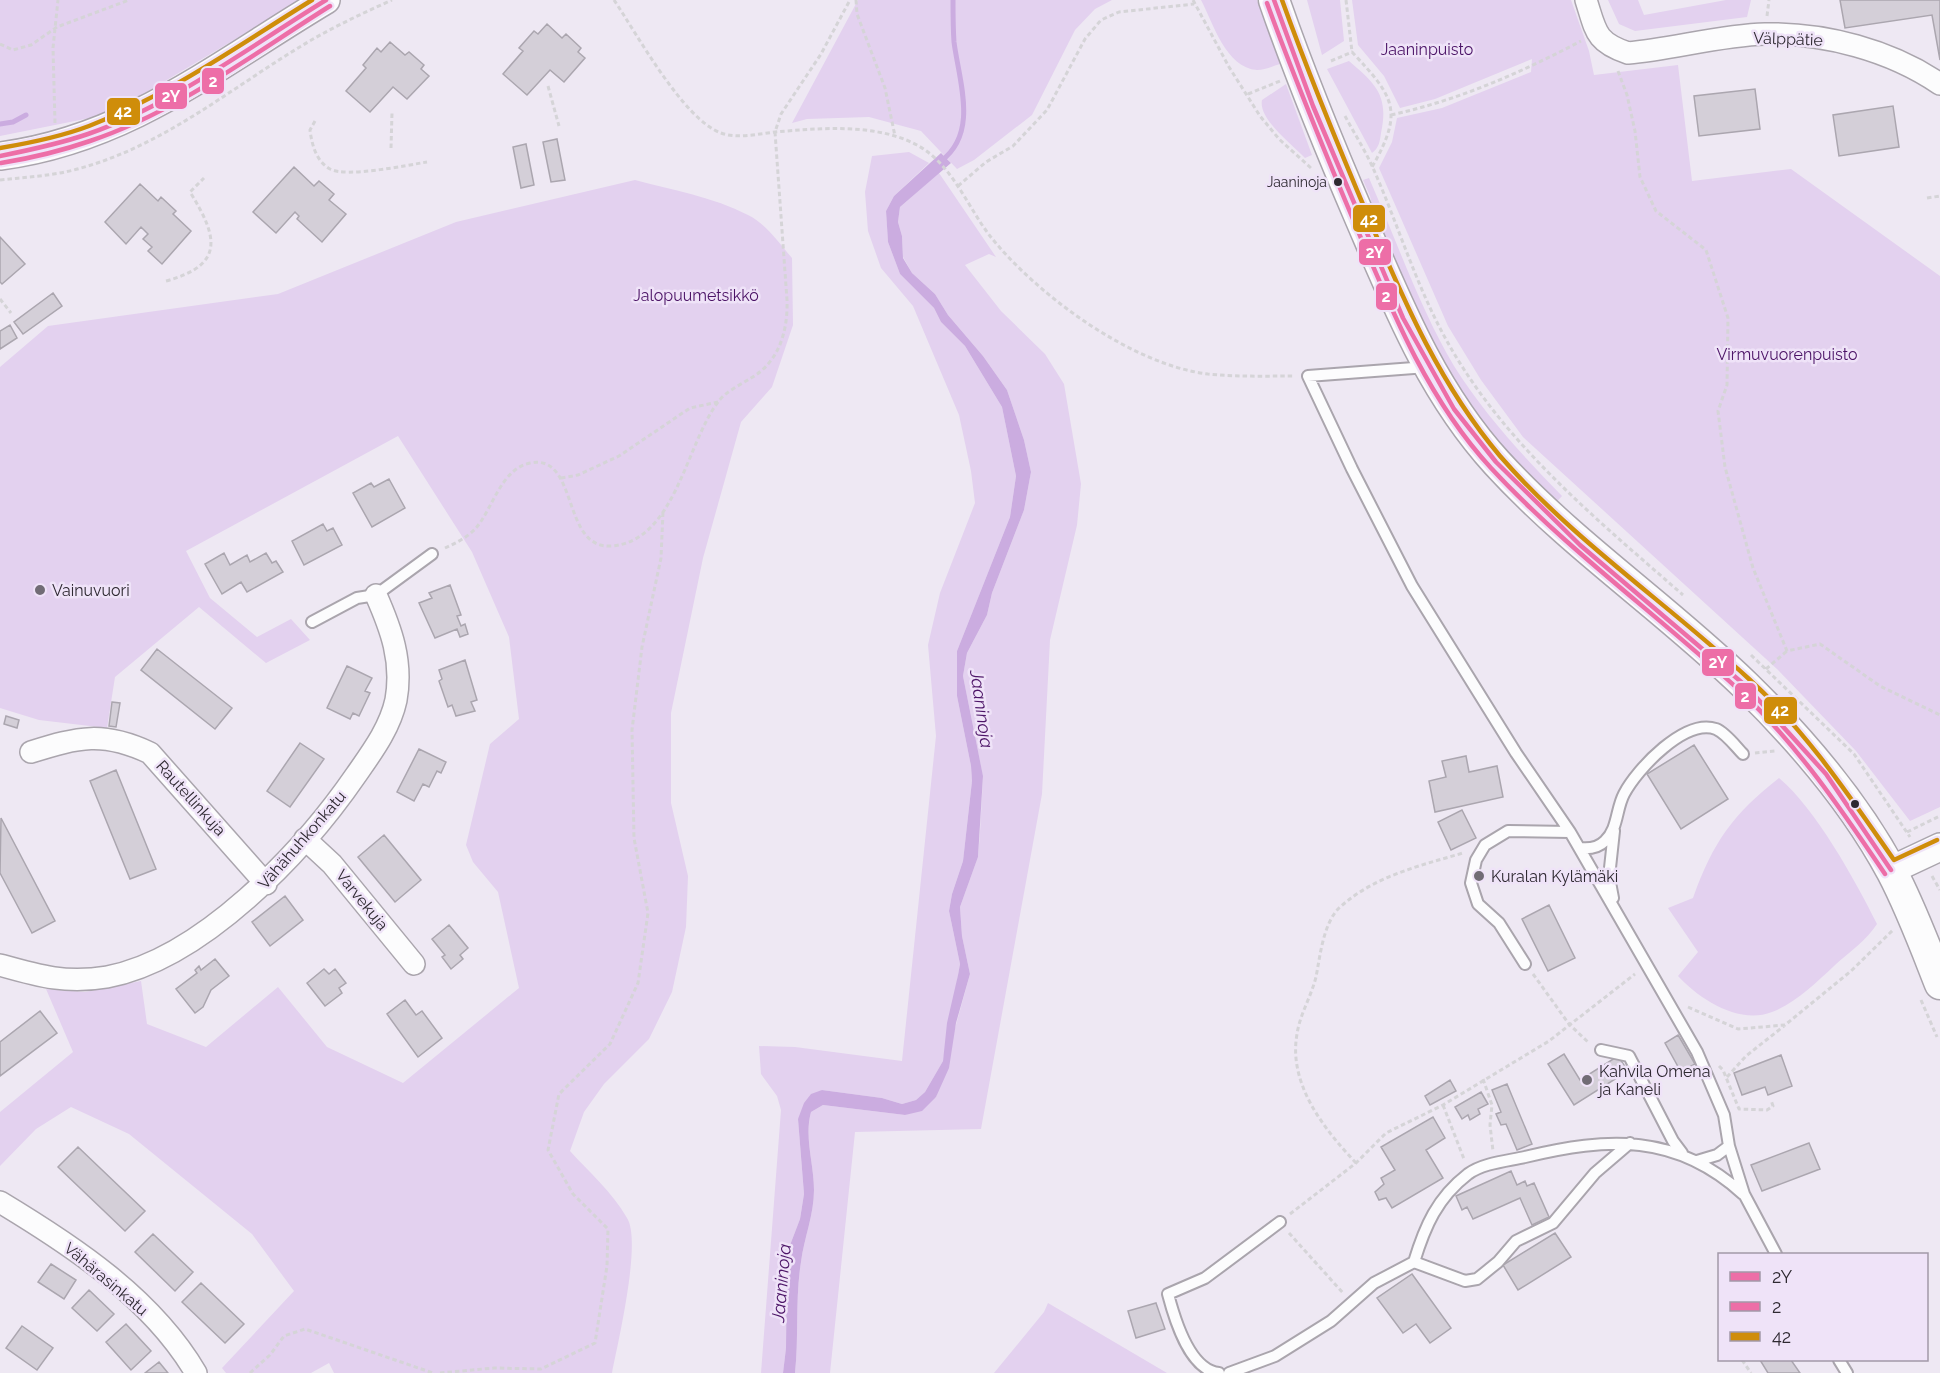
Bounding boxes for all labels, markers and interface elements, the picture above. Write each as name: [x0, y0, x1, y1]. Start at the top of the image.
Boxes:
street label: Välppätie: [1753, 28, 1823, 50]
park label: Jaaninpuisto: [1381, 40, 1473, 59]
line badge: 2: [201, 67, 225, 95]
text: 2: [208, 72, 218, 91]
line badge: 2Y: [154, 82, 188, 110]
text: 2Y: [162, 87, 181, 106]
line badge: 42: [106, 97, 141, 126]
text: 42: [114, 102, 132, 121]
place label: Jaaninoja: [1267, 174, 1327, 190]
marker: Jaaninoja: [1332, 176, 1344, 188]
line badge: 42: [1352, 204, 1386, 233]
text: 42: [1360, 210, 1378, 229]
line badge: 2Y: [1358, 238, 1392, 266]
text: 2Y: [1366, 243, 1385, 262]
line badge: 2: [1375, 282, 1398, 311]
park label: Jalopuumetsikkö: [633, 286, 759, 305]
text: 2: [1381, 287, 1391, 306]
park label: Virmuvuorenpuisto: [1716, 345, 1858, 364]
place label: Vainuvuori: [52, 581, 130, 600]
marker: Vainuvuori: [33, 583, 47, 597]
line badge: 2Y: [1701, 648, 1735, 677]
text: 2Y: [1709, 653, 1728, 672]
water label: Jaaninoja: [966, 668, 998, 750]
line badge: 2: [1734, 682, 1757, 710]
text: 2: [1740, 687, 1750, 706]
line badge: 42: [1763, 696, 1798, 725]
text: 42: [1771, 701, 1789, 720]
street label: Rautellinkuja: [152, 756, 230, 840]
street label: Vähähuhkonkatu: [254, 787, 350, 893]
unlabelled marker: [1849, 798, 1861, 810]
street label: Varvekuja: [332, 866, 392, 934]
place label: Kuralan Kylämäki: [1491, 867, 1618, 886]
marker: Kuralan Kylämäki: [1472, 869, 1486, 883]
place label: Kahvila Omena ja Kaneli: [1597, 1062, 1710, 1099]
marker: Kahvila Omena ja Kaneli: [1580, 1073, 1594, 1087]
street label: Vähärasinkatu: [60, 1238, 152, 1320]
water label: Jaaninoja: [767, 1243, 795, 1324]
legend: [1718, 1253, 1928, 1361]
text: 2Y: [1772, 1266, 1793, 1287]
text: 2: [1772, 1296, 1781, 1317]
text: 42: [1772, 1326, 1791, 1347]

